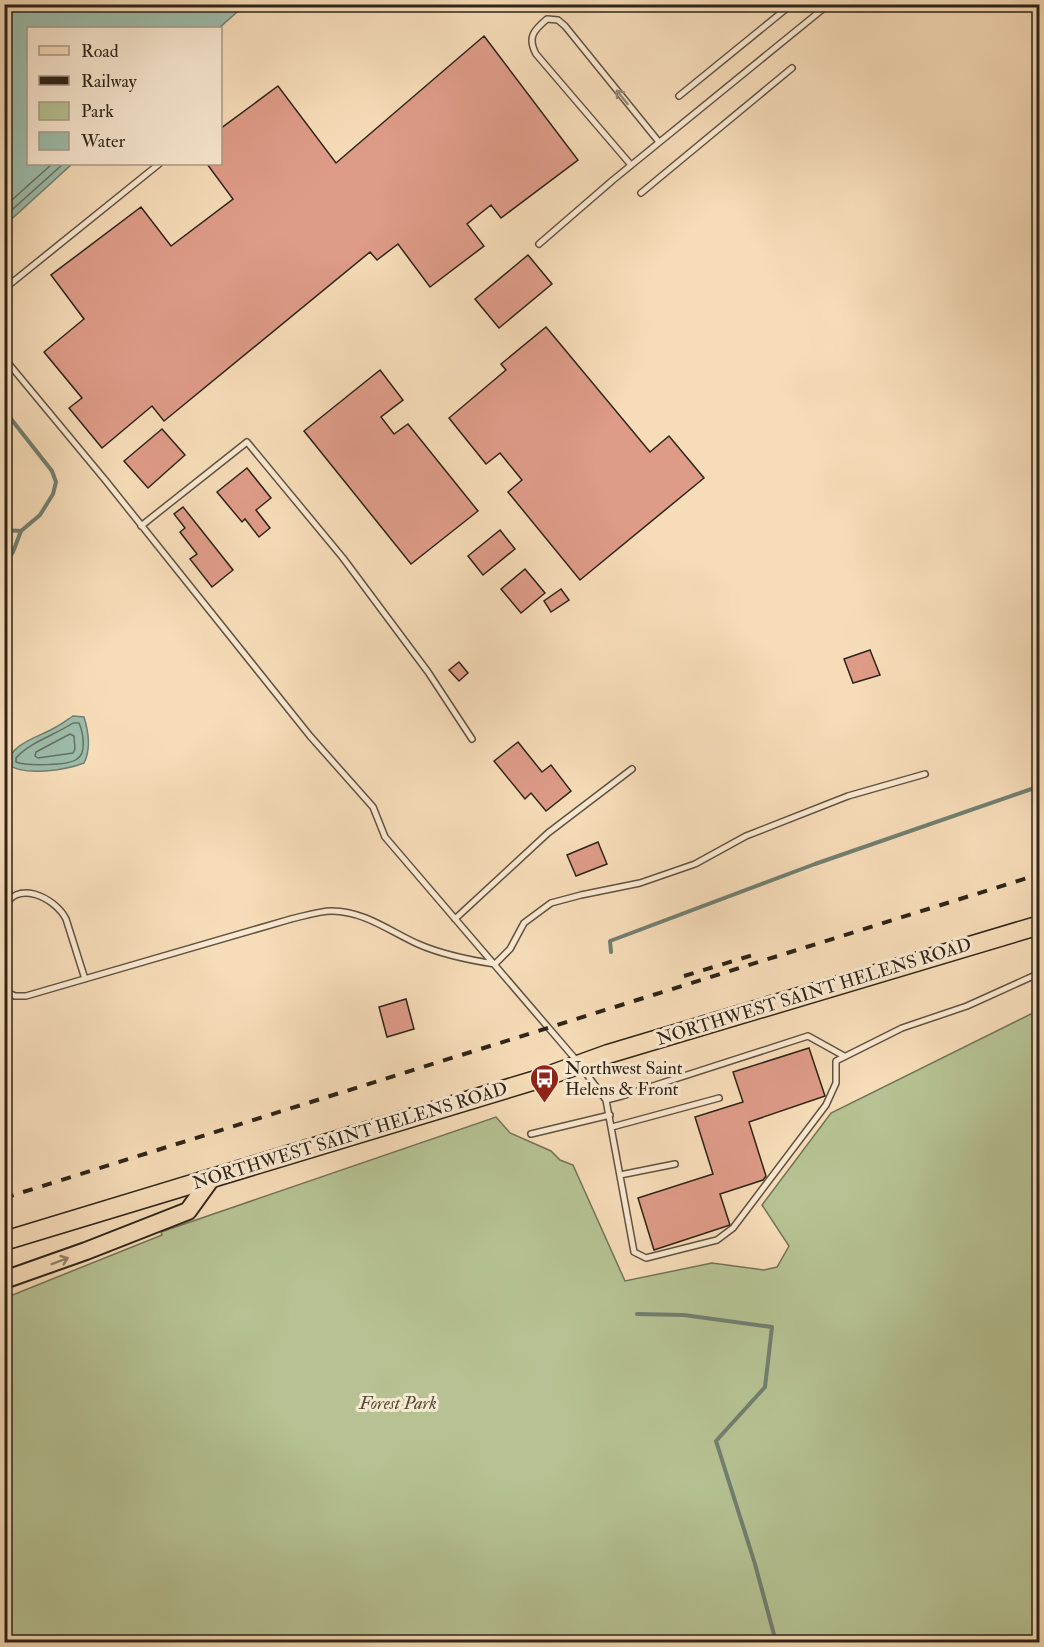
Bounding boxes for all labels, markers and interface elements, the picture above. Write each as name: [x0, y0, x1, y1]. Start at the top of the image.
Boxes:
legend: [27, 27, 222, 165]
text: Road: [81, 40, 119, 63]
text: Railway: [81, 70, 138, 93]
one-way arrow: [615, 89, 628, 105]
text: Park: [81, 100, 114, 123]
text: Water: [80, 130, 125, 153]
street label: NORTHWEST SAINT HELENS ROAD: [654, 933, 974, 1051]
place label: Northwest Saint Helens & Front: [565, 1057, 683, 1101]
bus stop icon: Northwest Saint Helens & Front: [528, 1062, 560, 1104]
street label: NORTHWEST SAINT HELENS ROAD: [190, 1077, 510, 1195]
one-way arrow: [50, 1254, 68, 1265]
park label: Forest Park: [358, 1392, 437, 1415]

